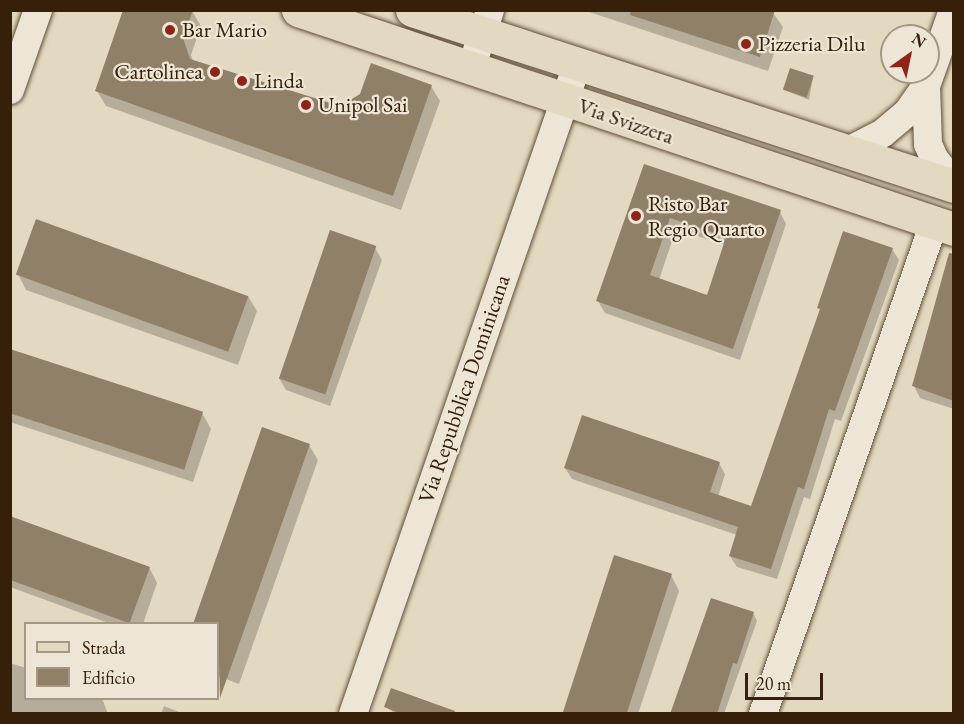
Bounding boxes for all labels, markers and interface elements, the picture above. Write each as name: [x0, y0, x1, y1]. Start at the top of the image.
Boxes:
place label: Bar Mario: [182, 17, 267, 43]
marker: Bar Mario: [163, 23, 177, 37]
north arrow: [880, 24, 940, 84]
text: N: [908, 28, 930, 52]
place label: Pizzeria Dilu: [758, 31, 865, 57]
marker: Pizzeria Dilu: [739, 37, 753, 51]
place label: Cartolinea: [114, 59, 203, 85]
marker: Cartolinea: [208, 65, 222, 79]
place label: Linda: [254, 68, 304, 94]
marker: Linda: [235, 74, 249, 88]
place label: Unipol Sai: [318, 92, 407, 118]
street label: Via Svizzera: [575, 92, 677, 150]
marker: Unipol Sai: [299, 98, 313, 112]
place label: Risto Bar Regio Quarto: [648, 190, 765, 242]
marker: Risto Bar Regio Quarto: [629, 209, 643, 223]
street label: Via Repubblica Dominicana: [412, 271, 516, 507]
legend: [24, 622, 219, 700]
text: Strada: [82, 636, 126, 659]
scale bar: [748, 661, 826, 699]
text: Edificio: [82, 666, 135, 689]
text: 20 m: [756, 672, 791, 695]

